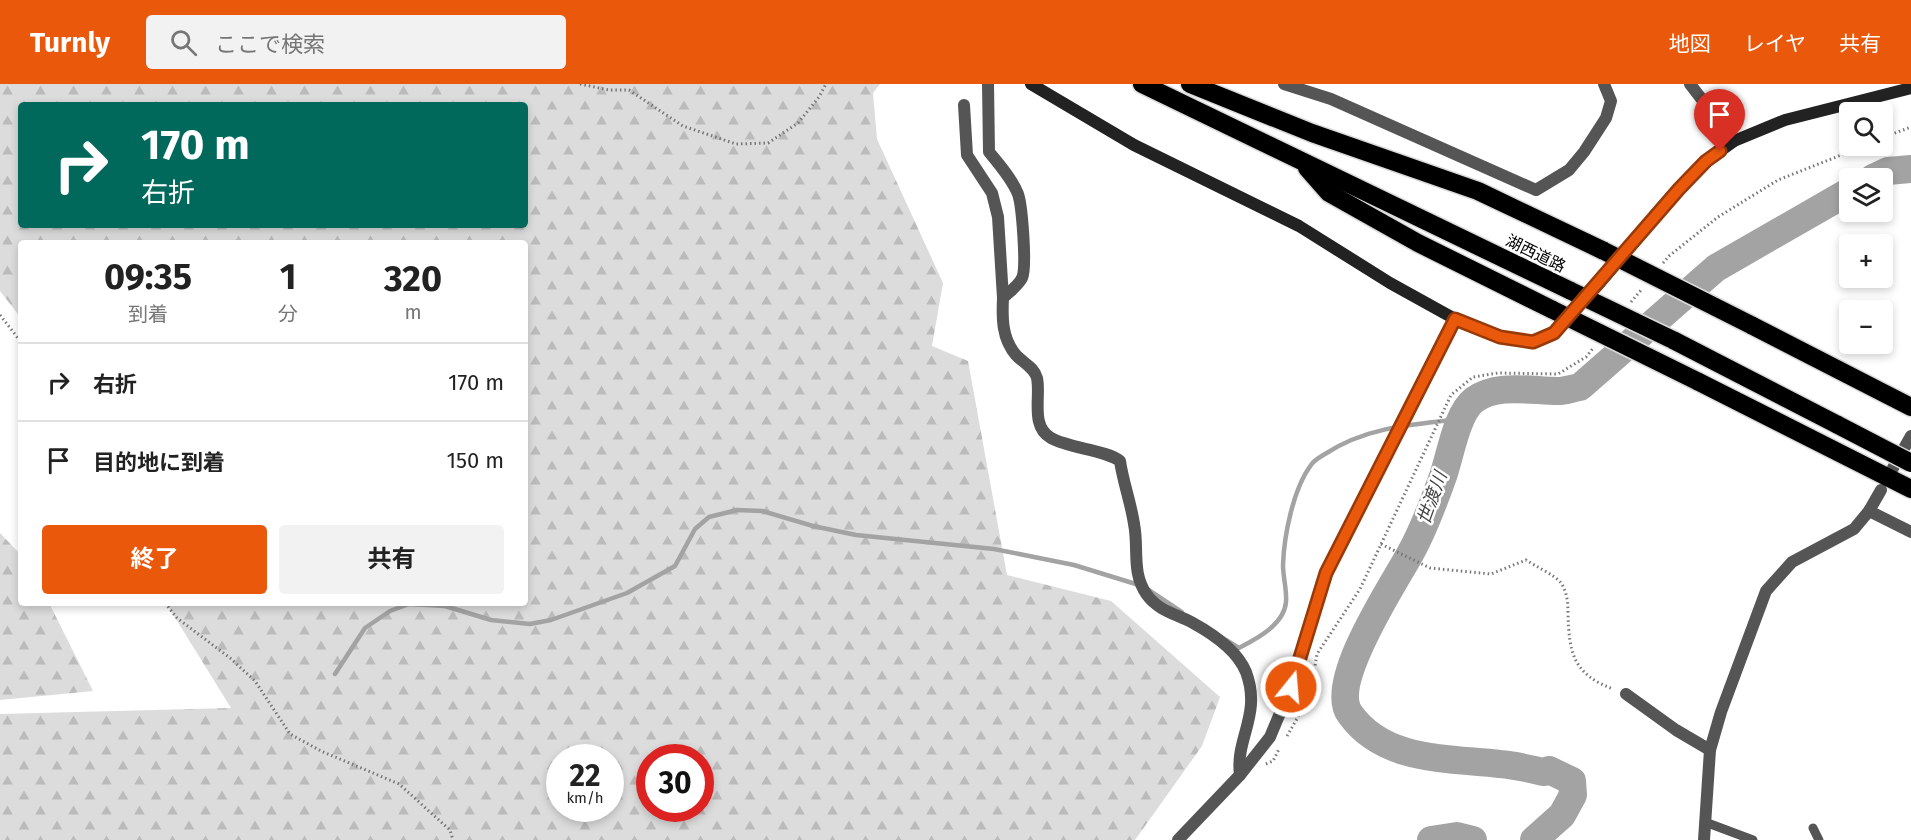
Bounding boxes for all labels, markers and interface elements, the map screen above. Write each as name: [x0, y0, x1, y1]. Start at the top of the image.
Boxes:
search box: [146, 15, 566, 69]
text: Turnly: [30, 26, 110, 59]
icon: search: [167, 26, 200, 59]
text: ここで検索: [215, 31, 325, 58]
text: 地図: [1669, 31, 1711, 57]
text: レイヤ: [1744, 31, 1806, 57]
text: 共有: [1839, 31, 1881, 57]
pin: [1694, 89, 1745, 151]
icon: arrive: [1703, 98, 1736, 131]
map controls: [1839, 102, 1893, 354]
button: search: [1839, 102, 1893, 156]
text: 170 m: [141, 120, 250, 170]
icon: right: [42, 126, 120, 204]
button: layers: [1839, 168, 1893, 222]
text: 右折: [141, 177, 195, 209]
street label: 湖西道路: [1503, 231, 1569, 276]
button: +: [1839, 234, 1893, 288]
text: 09:35: [104, 255, 192, 299]
text: 1: [280, 255, 296, 299]
text: 320: [384, 257, 442, 301]
text: m: [404, 300, 422, 324]
button: −: [1839, 300, 1893, 354]
text: 到着: [128, 302, 168, 326]
text: 分: [278, 302, 298, 326]
icon: right: [42, 366, 75, 399]
text: 170 m: [448, 369, 504, 396]
text: 右折: [93, 371, 137, 398]
icon: arrive: [42, 444, 75, 477]
text: 150 m: [446, 447, 504, 474]
text: 目的地に到着: [93, 449, 225, 476]
water label: 世渡川: [1412, 467, 1452, 527]
button: 終了: [42, 525, 267, 594]
button: 共有: [279, 525, 504, 594]
position arrow: [1259, 655, 1323, 719]
speed limit sign: 30: [636, 744, 714, 822]
text: 22: [569, 758, 601, 794]
text: km/h: [566, 789, 604, 807]

